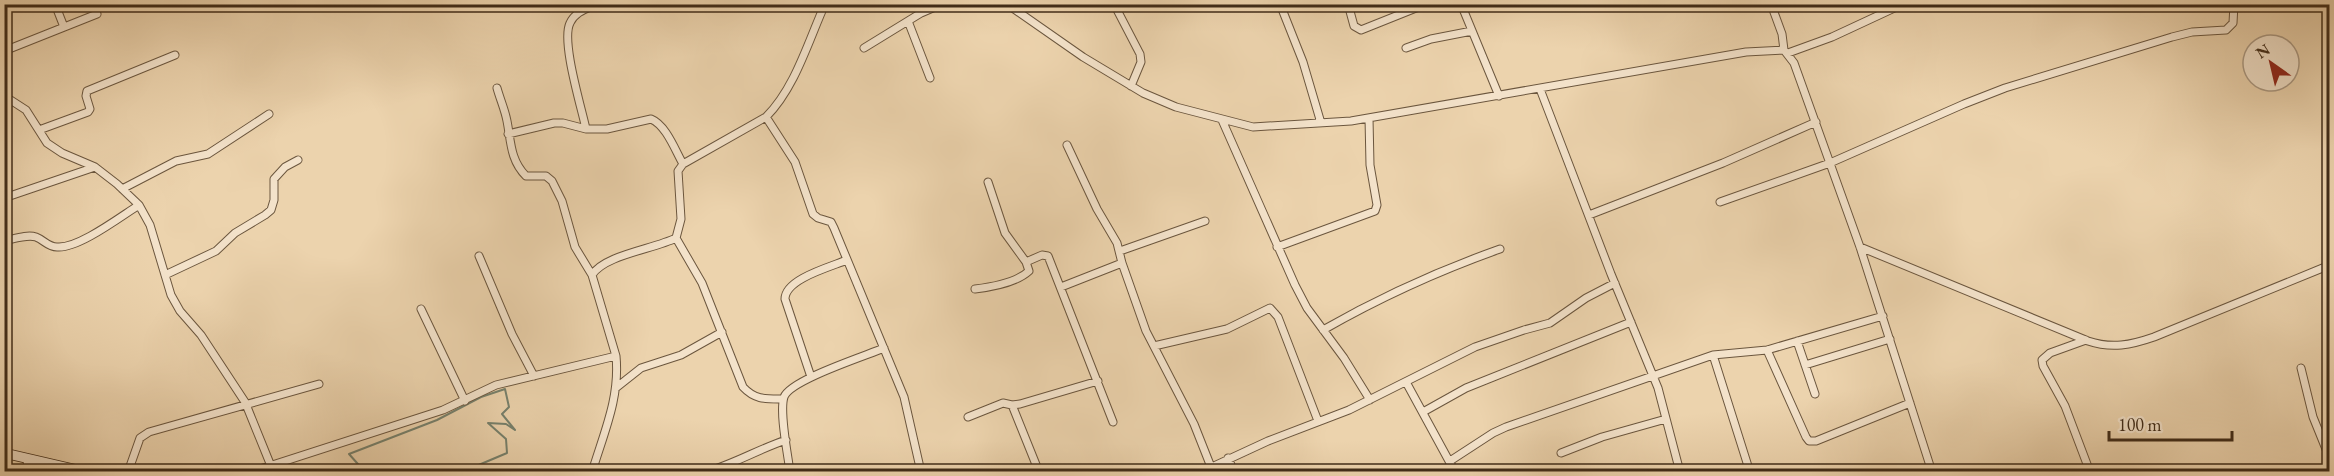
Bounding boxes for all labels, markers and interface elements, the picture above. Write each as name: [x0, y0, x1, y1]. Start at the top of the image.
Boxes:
north arrow: [2241, 33, 2301, 93]
text: N: [2252, 39, 2274, 63]
scale bar: [2109, 404, 2232, 442]
text: 100 m: [2118, 413, 2162, 436]

